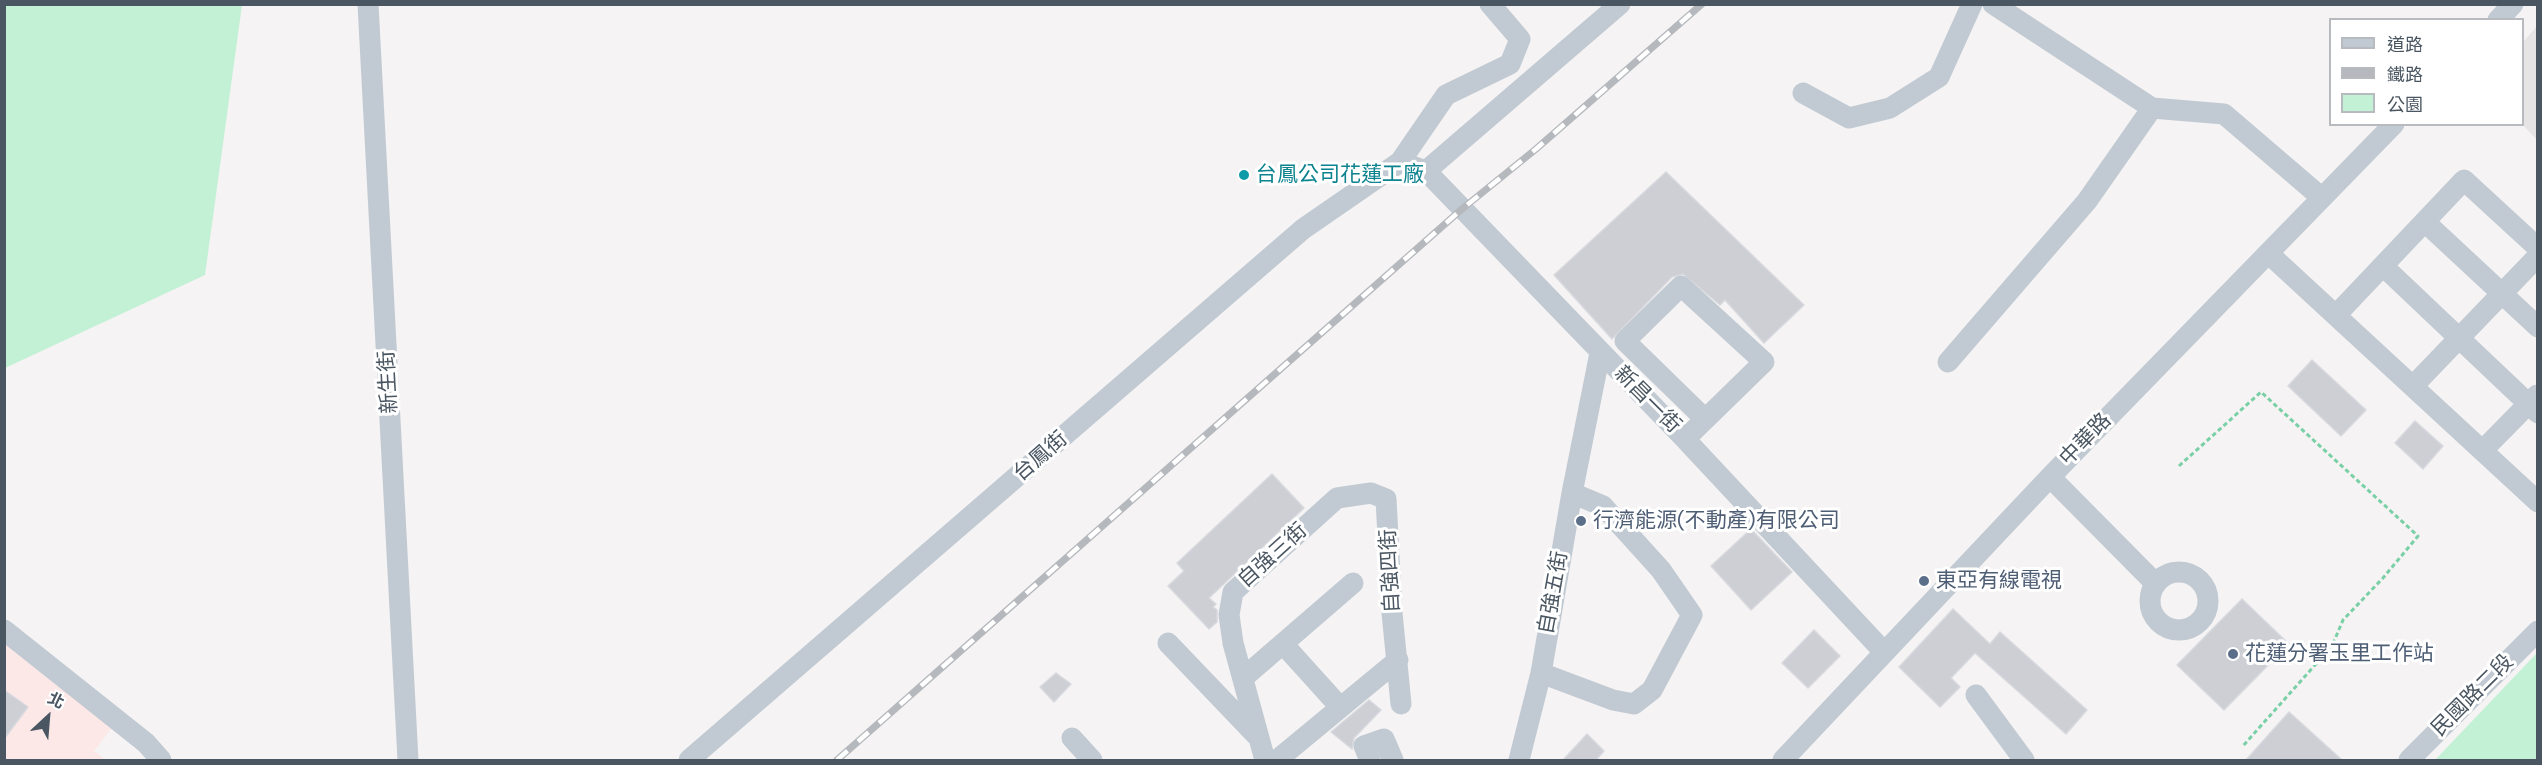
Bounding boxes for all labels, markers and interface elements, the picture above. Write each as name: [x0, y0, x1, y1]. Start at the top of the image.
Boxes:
legend: [2329, 18, 2524, 126]
text: 道路: [2387, 33, 2423, 57]
text: 鐵路: [2387, 63, 2423, 87]
text: 公園: [2387, 93, 2423, 117]
place label: 台鳳公司花蓮工廠: [1256, 162, 1424, 188]
marker: 台鳳公司花蓮工廠: [1237, 168, 1251, 182]
street label: 新生街: [375, 350, 403, 414]
street label: 新昌一街: [1608, 361, 1686, 439]
street label: 中華路: [2055, 409, 2117, 471]
street label: 台鳳街: [1009, 427, 1073, 487]
place label: 行濟能源(不動產)有限公司: [1593, 508, 1840, 534]
marker: 行濟能源(不動產)有限公司: [1574, 514, 1588, 528]
street label: 自強三街: [1233, 519, 1313, 593]
street label: 自強四街: [1376, 528, 1406, 614]
street label: 自強五街: [1534, 549, 1574, 637]
place label: 東亞有線電視: [1936, 568, 2062, 594]
marker: 東亞有線電視: [1917, 574, 1931, 588]
place label: 花蓮分署玉里工作站: [2245, 641, 2434, 667]
marker: 花蓮分署玉里工作站: [2226, 647, 2240, 661]
street label: 民國路二段: [2427, 650, 2519, 742]
north arrow: [18, 687, 78, 747]
text: 北: [44, 687, 68, 713]

